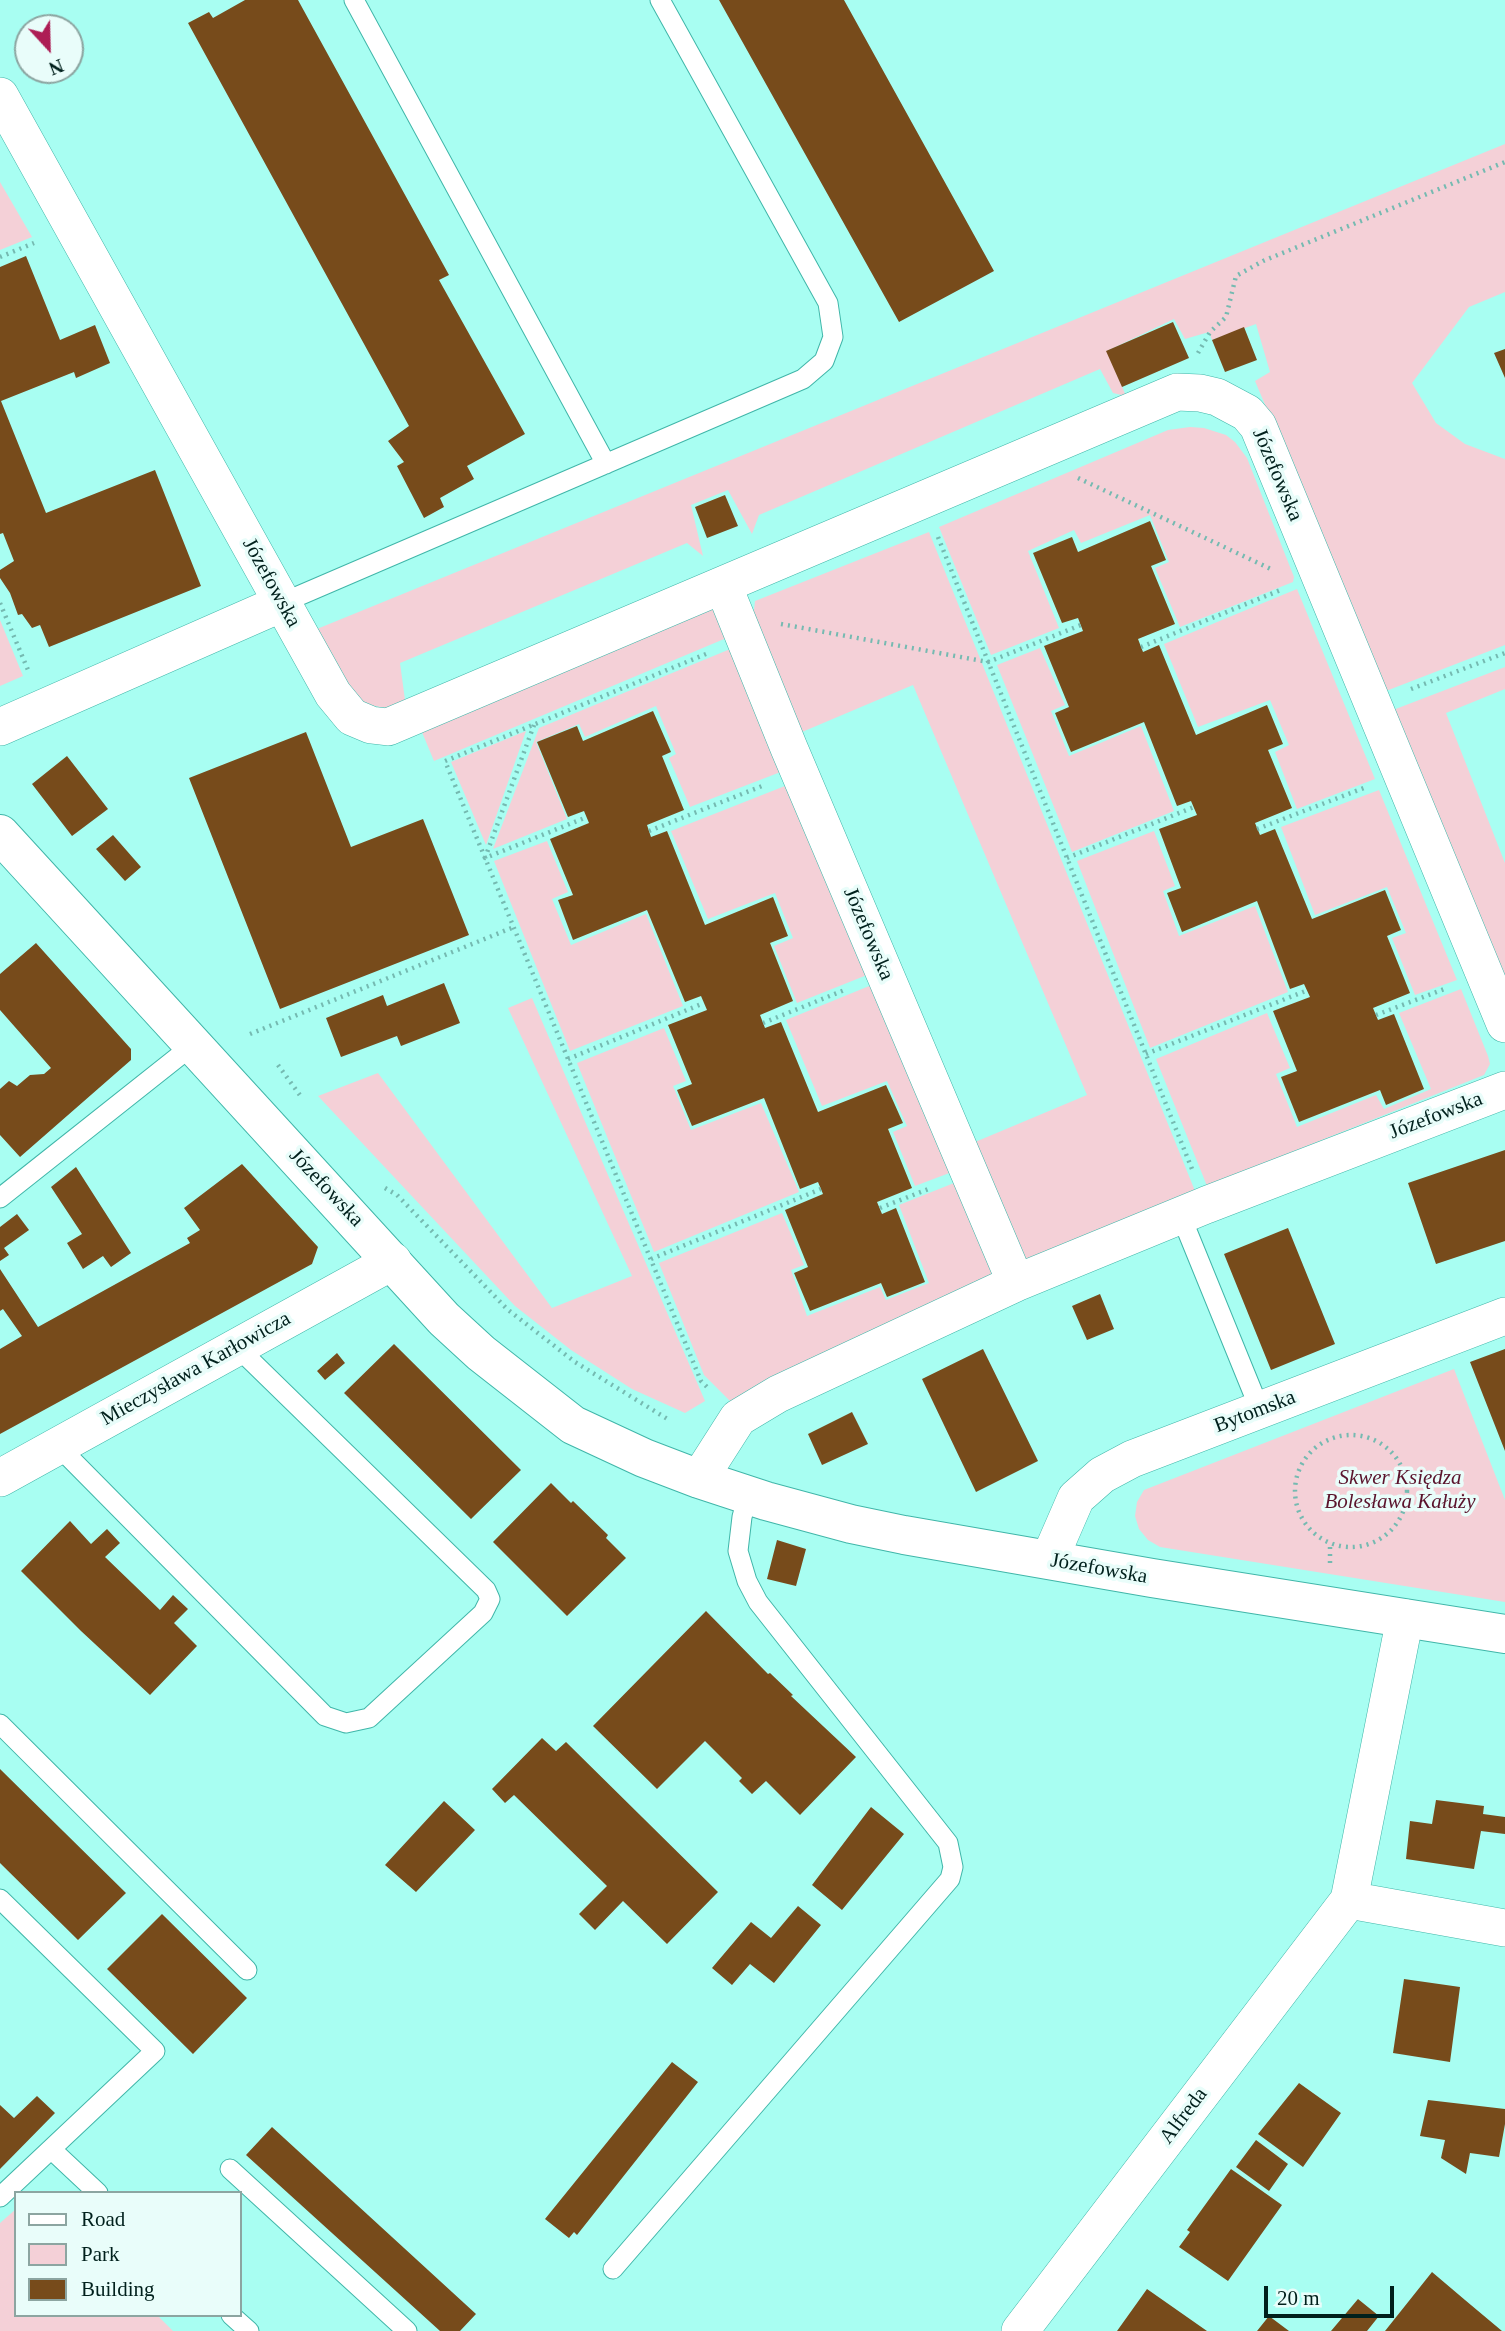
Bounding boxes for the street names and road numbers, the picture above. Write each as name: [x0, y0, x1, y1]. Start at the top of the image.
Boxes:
street label: Józefowska: [1246, 425, 1308, 525]
street label: Józefowska: [236, 534, 306, 632]
street label: Józefowska: [837, 884, 899, 984]
street label: Józefowska: [1386, 1087, 1486, 1145]
street label: Józefowska: [283, 1144, 369, 1232]
street label: Mieczysława Karłowicza: [97, 1306, 295, 1432]
street label: Bytomska: [1211, 1385, 1299, 1439]
street label: Józefowska: [1049, 1548, 1149, 1590]
street label: Alfreda: [1155, 2083, 1213, 2149]

